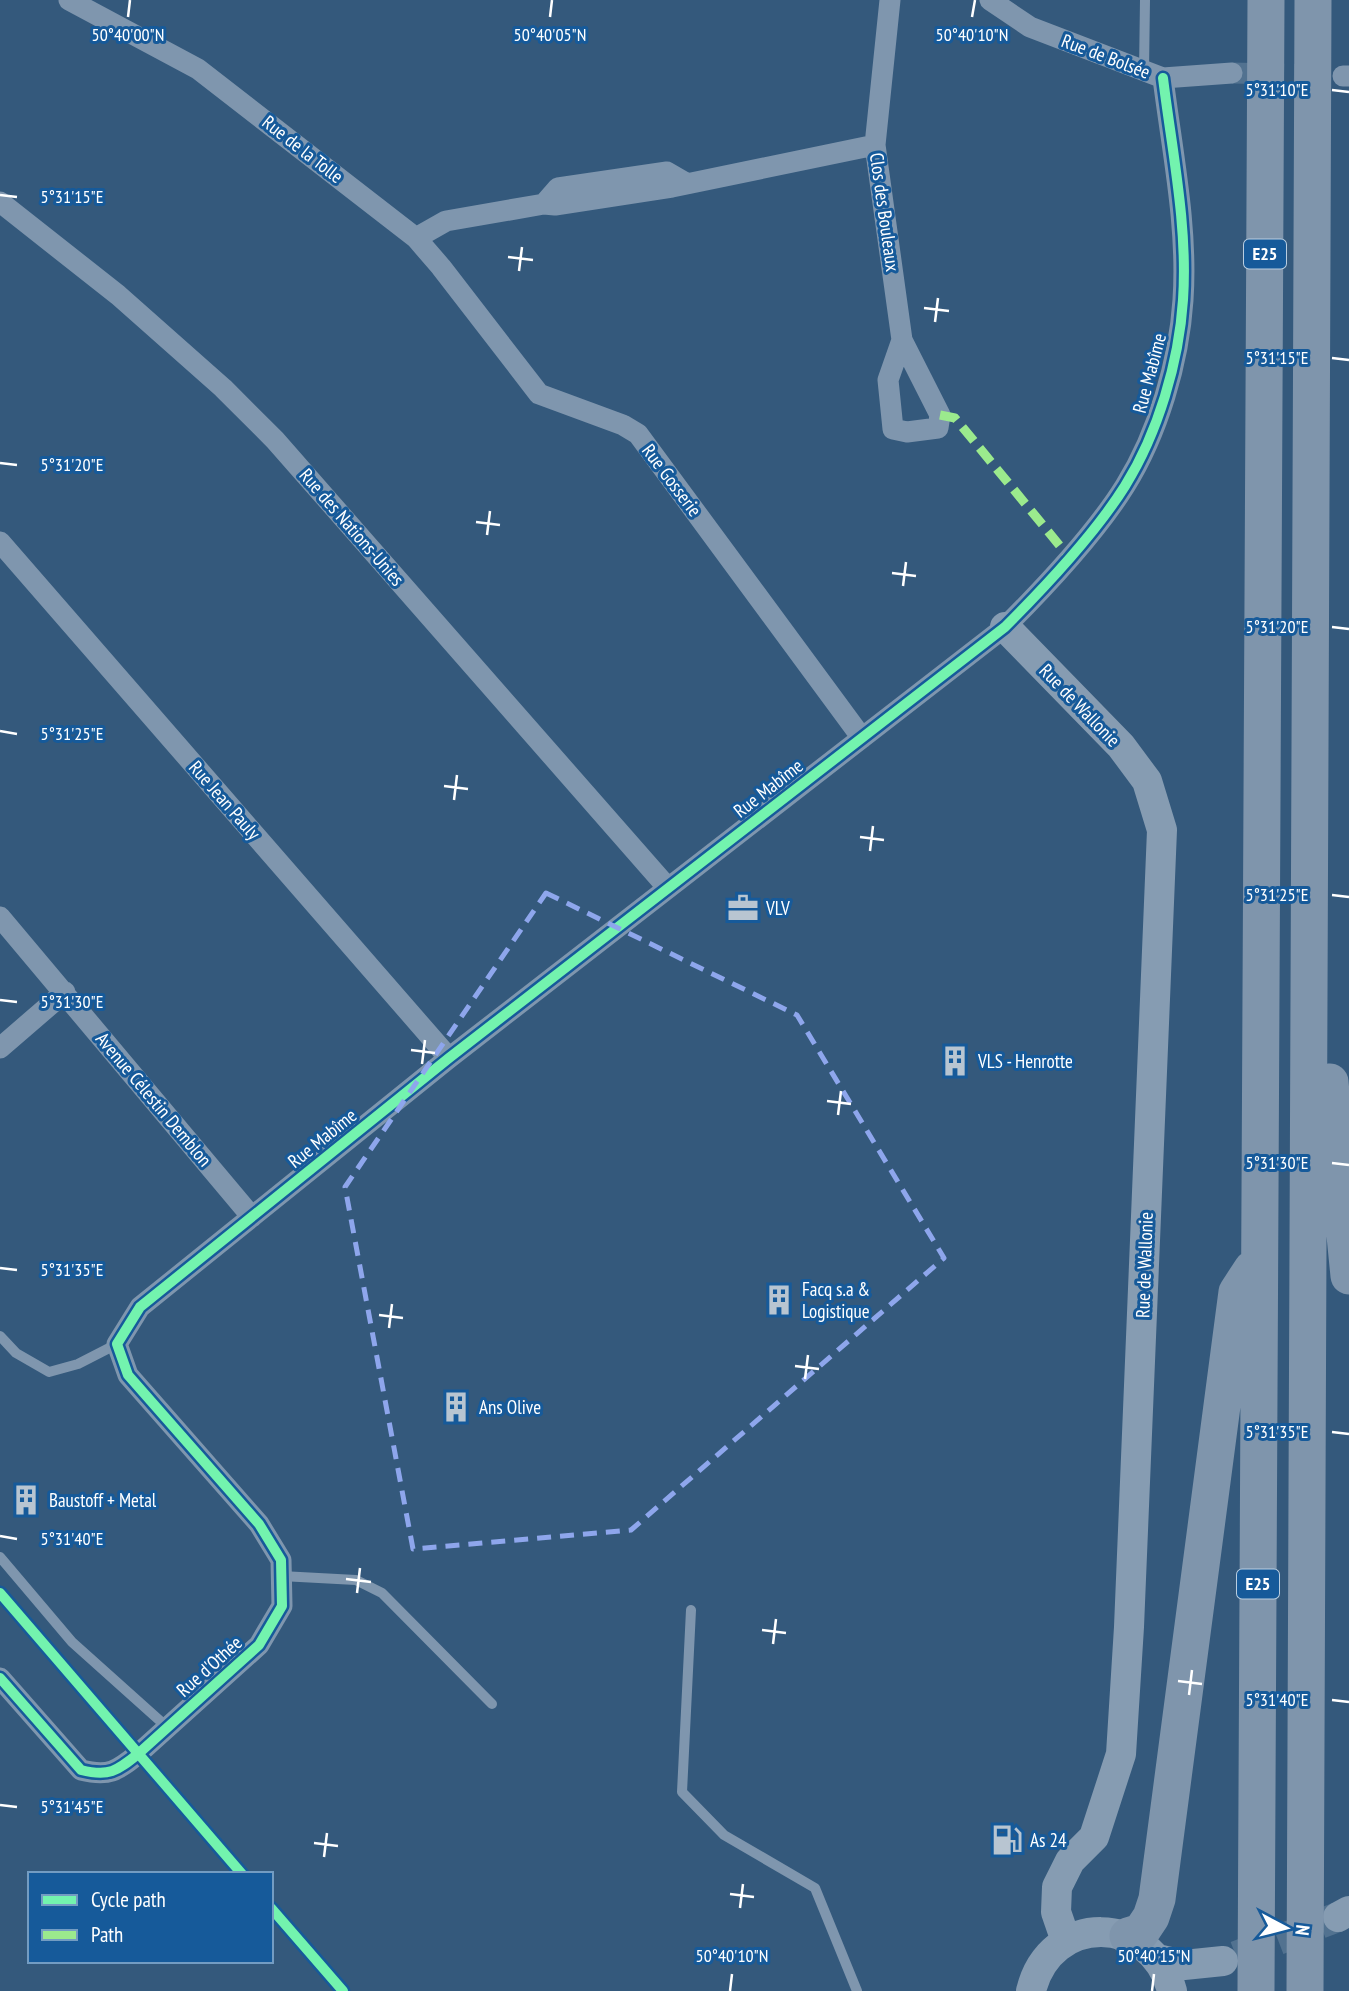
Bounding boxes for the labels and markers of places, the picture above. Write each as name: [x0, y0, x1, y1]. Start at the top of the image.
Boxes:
office icon: VLV: [726, 891, 760, 925]
place label: VLV: [765, 896, 790, 920]
building icon: VLS - Henrotte: [938, 1044, 972, 1078]
place label: VLS - Henrotte: [977, 1049, 1073, 1073]
place label: Facq s.a & Logistique: [802, 1277, 870, 1323]
building icon: Facq s.a & Logistique: [762, 1283, 796, 1317]
building icon: Ans Olive: [439, 1390, 473, 1424]
place label: Ans Olive: [479, 1395, 541, 1419]
building icon: Baustoff + Metal: [9, 1483, 43, 1517]
place label: Baustoff + Metal: [49, 1488, 157, 1512]
fuel station icon: As 24: [990, 1823, 1024, 1857]
place label: As 24: [1030, 1828, 1067, 1852]

